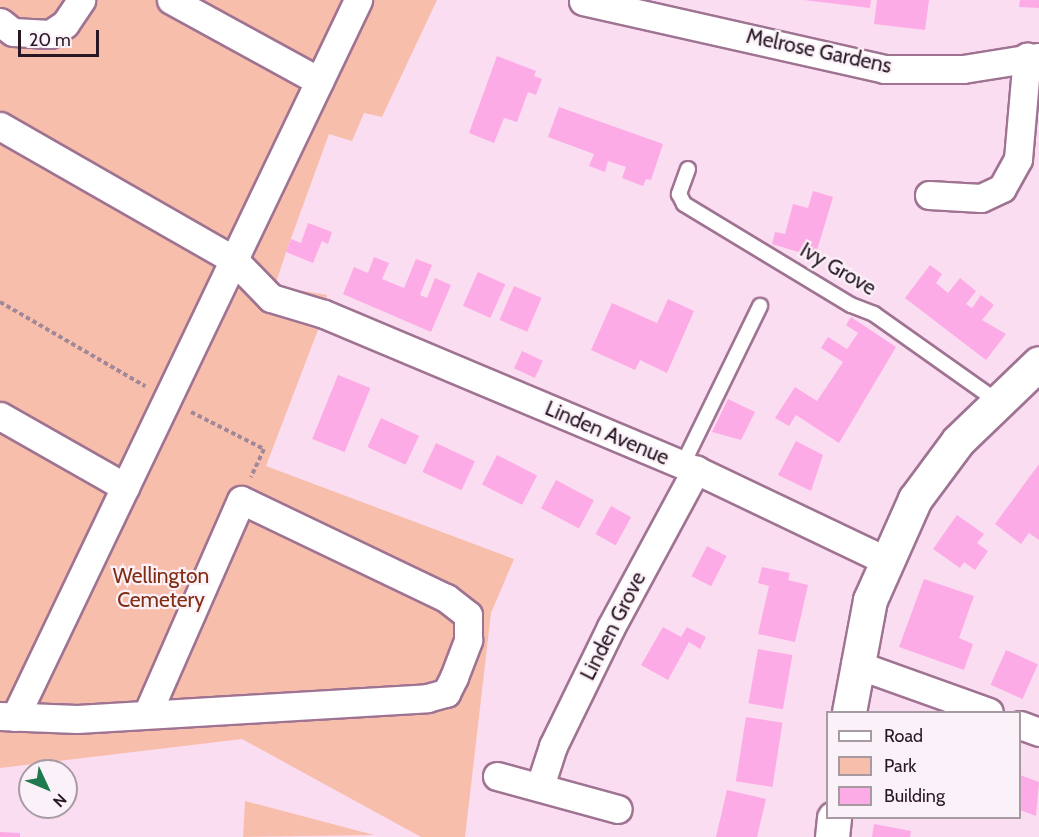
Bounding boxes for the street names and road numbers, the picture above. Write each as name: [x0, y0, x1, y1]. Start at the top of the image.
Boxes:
street label: Melrose Gardens: [744, 23, 894, 79]
street label: Ivy Grove: [796, 237, 880, 301]
street label: Linden Avenue: [541, 396, 673, 470]
street label: Linden Grove: [575, 568, 651, 684]

